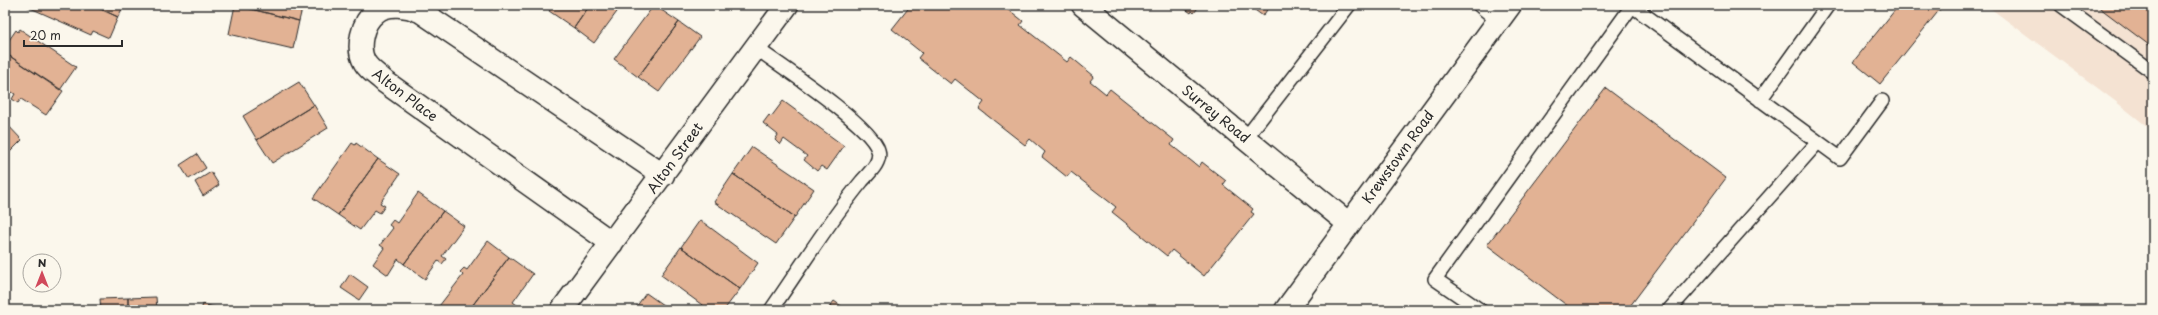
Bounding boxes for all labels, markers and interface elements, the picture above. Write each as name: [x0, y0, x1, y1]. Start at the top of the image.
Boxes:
scale bar: [24, 22, 122, 48]
text: 20 m: [30, 26, 61, 44]
street label: Alton Place: [368, 63, 443, 126]
street label: Surrey Road: [1178, 79, 1255, 148]
street label: Krewstown Road: [1357, 106, 1439, 208]
street label: Alton Street: [642, 117, 708, 198]
north arrow: [22, 253, 62, 293]
text: N: [38, 254, 47, 271]

